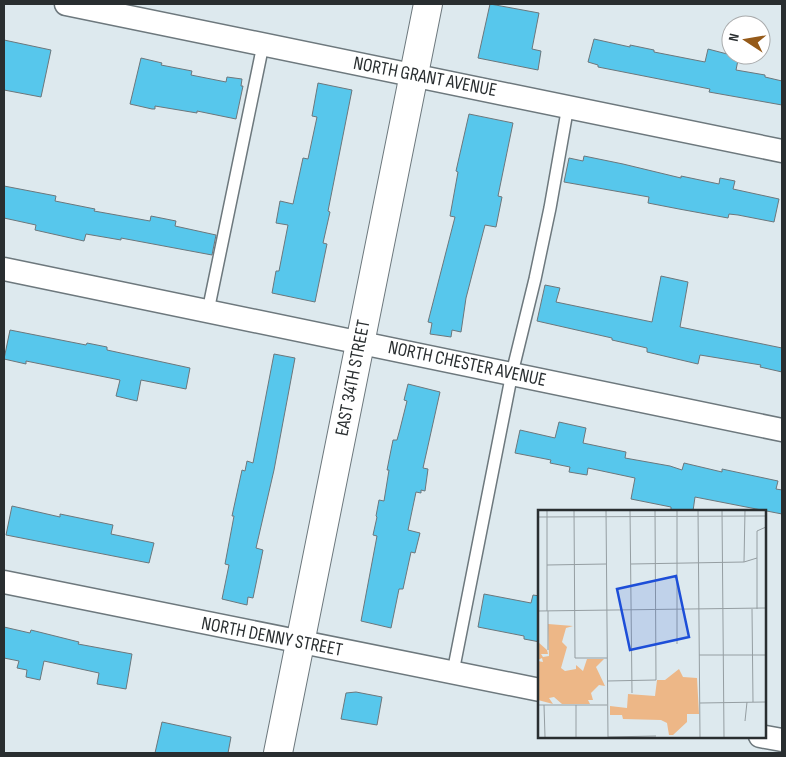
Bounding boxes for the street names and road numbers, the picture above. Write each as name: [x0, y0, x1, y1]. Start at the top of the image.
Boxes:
street label: NORTH GRANT AVENUE: [351, 52, 499, 102]
street label: EAST 34TH STREET: [330, 318, 376, 438]
street label: NORTH CHESTER AVENUE: [386, 336, 548, 392]
street label: NORTH DENNY STREET: [199, 612, 345, 662]

